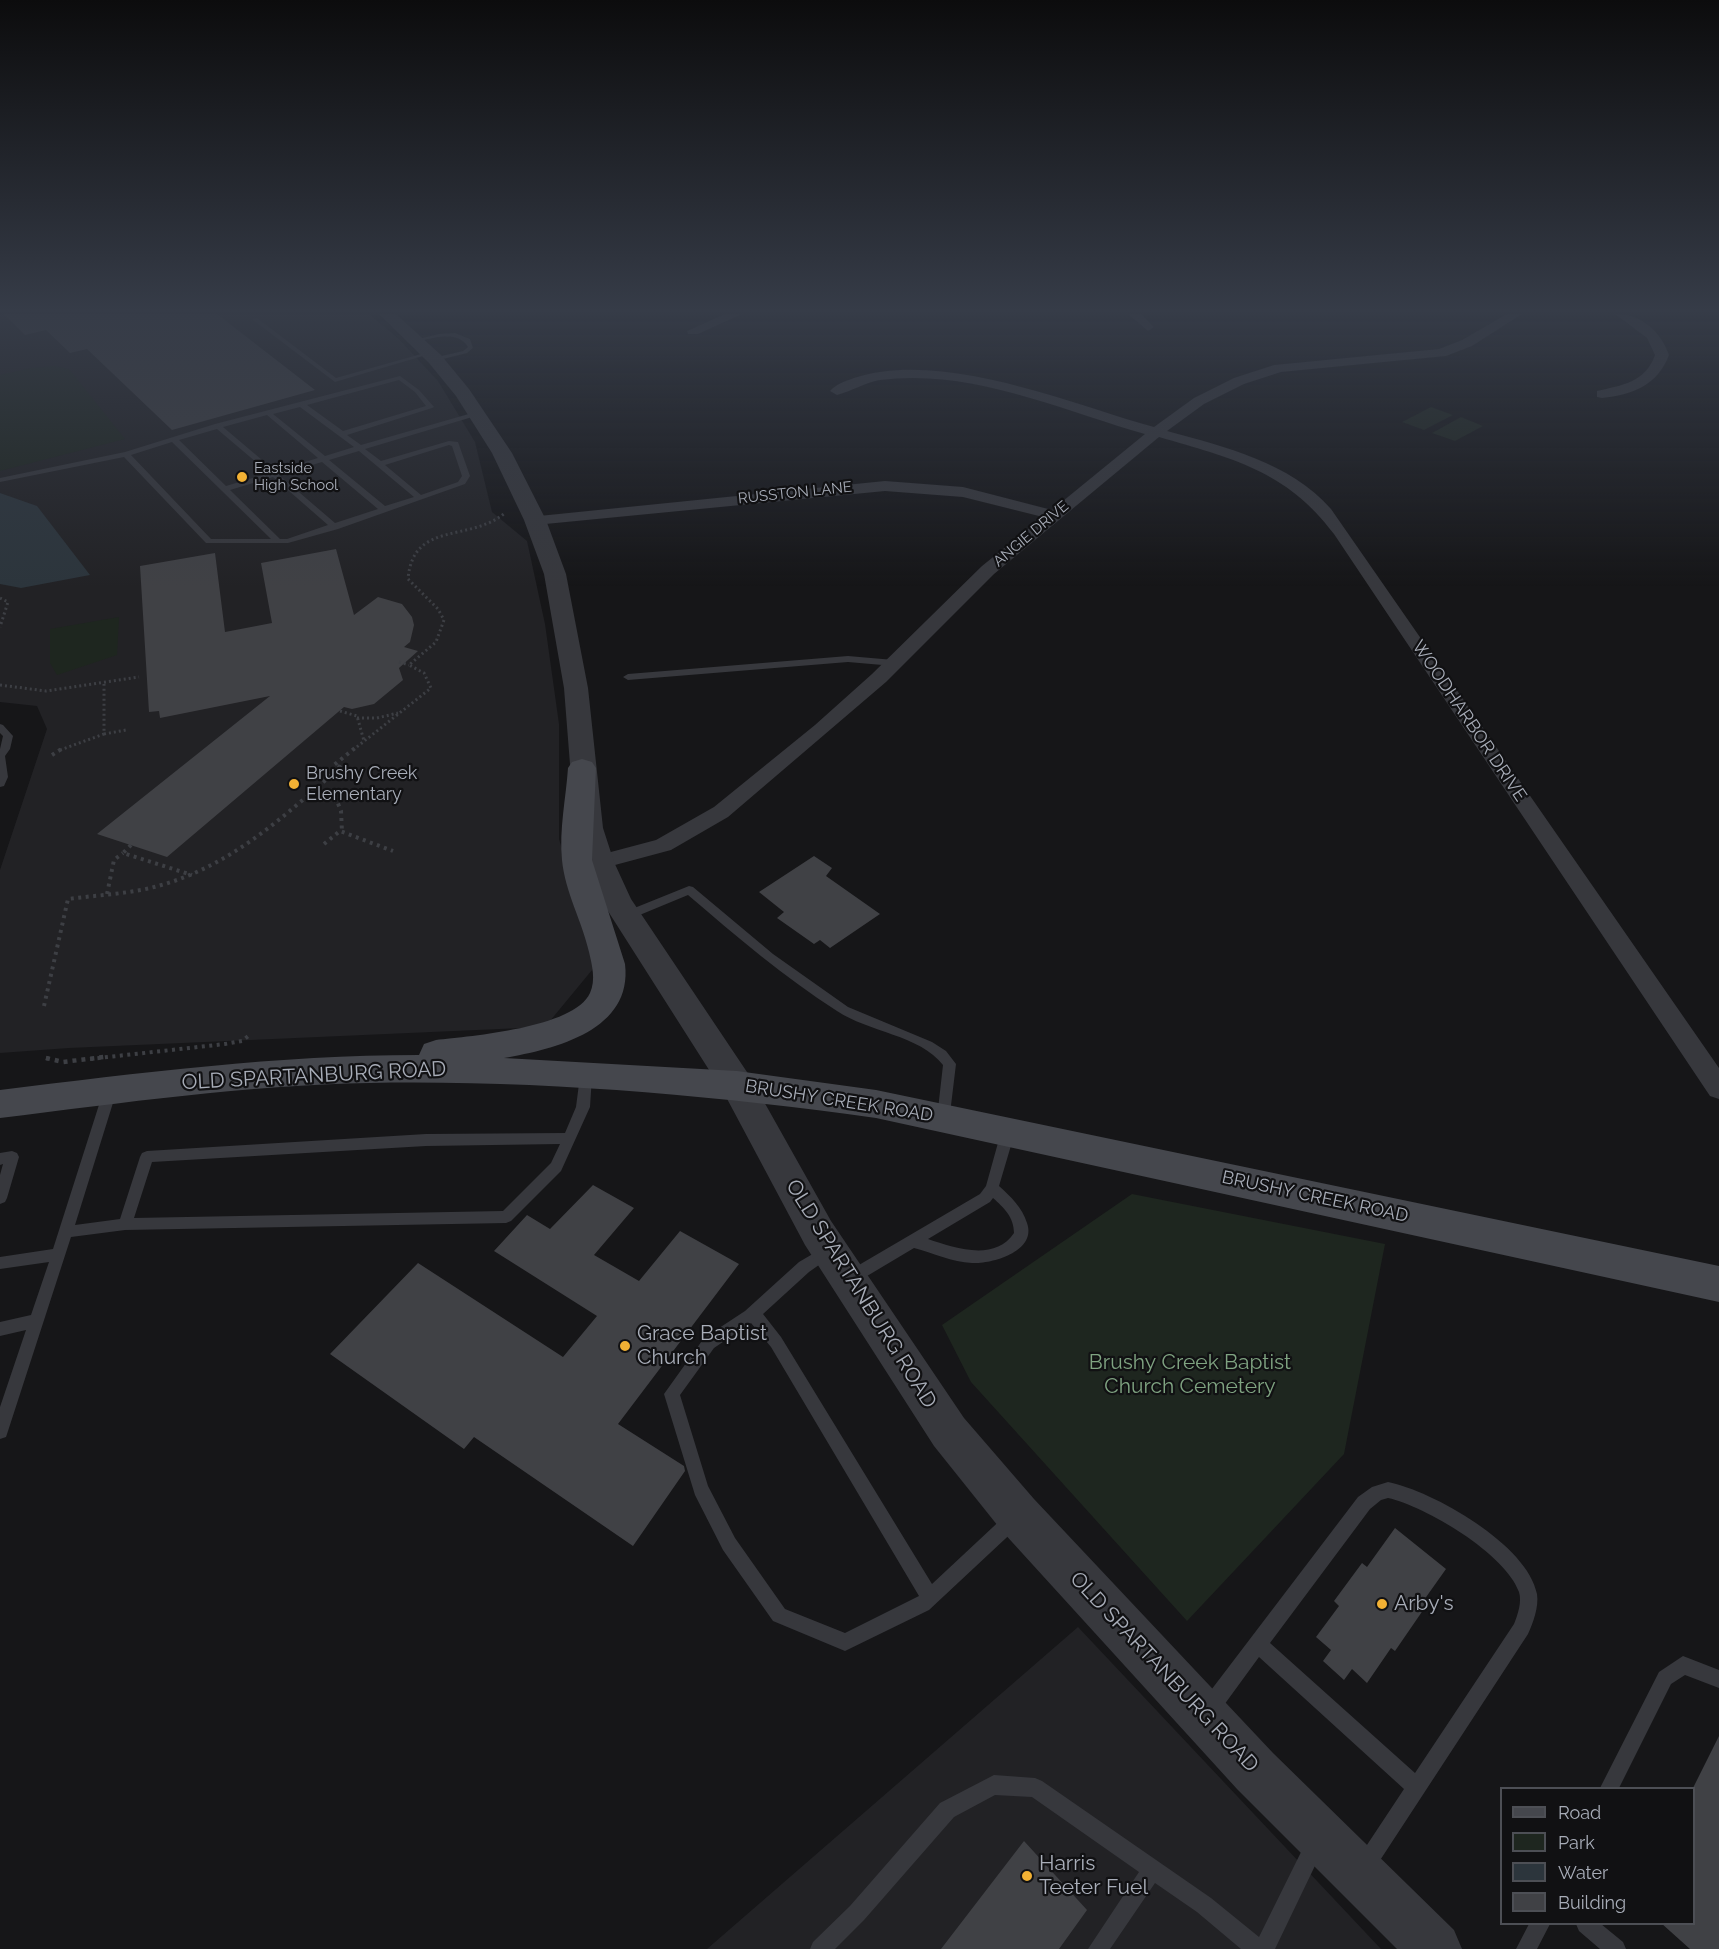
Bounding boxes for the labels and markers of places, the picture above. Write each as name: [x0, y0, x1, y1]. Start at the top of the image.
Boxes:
place label: Eastside High School: [254, 459, 338, 494]
marker: Eastside High School: [235, 470, 249, 484]
place label: Brushy Creek Elementary: [306, 763, 417, 806]
marker: Brushy Creek Elementary: [287, 777, 301, 791]
place label: Grace Baptist Church: [637, 1321, 767, 1371]
marker: Grace Baptist Church: [618, 1339, 632, 1353]
place label: Arby's: [1394, 1591, 1454, 1617]
marker: Arby's: [1375, 1597, 1389, 1611]
place label: Harris Teeter Fuel: [1039, 1851, 1148, 1901]
marker: Harris Teeter Fuel: [1020, 1869, 1034, 1883]

